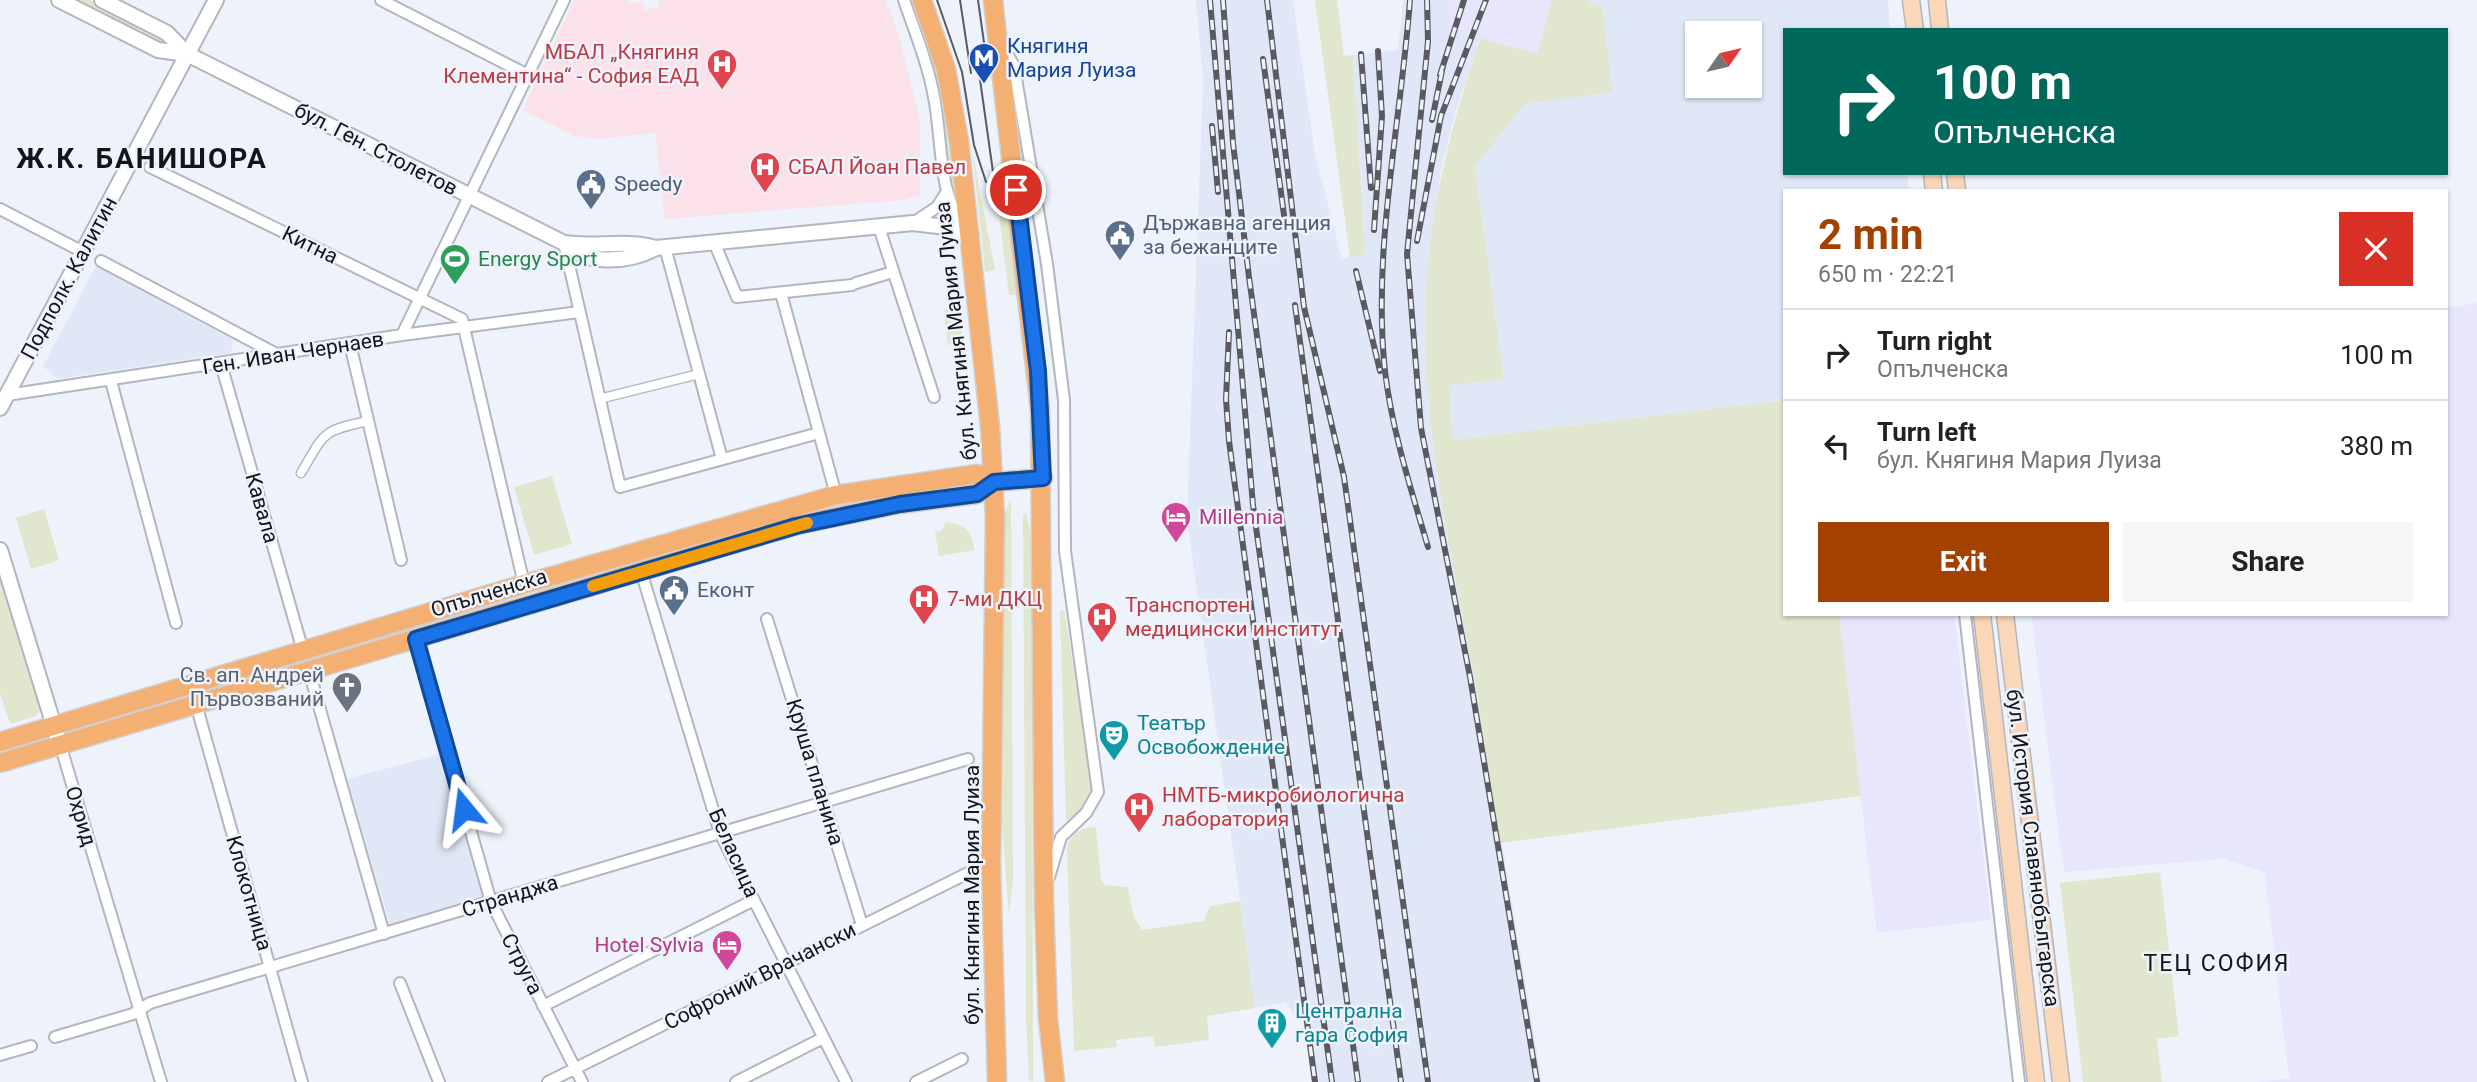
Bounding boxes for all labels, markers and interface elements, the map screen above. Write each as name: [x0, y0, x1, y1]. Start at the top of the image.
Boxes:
north arrow: [1685, 21, 1762, 98]
map controls: [1685, 21, 1762, 98]
place label: Княгиня Мария Луиза: [1007, 34, 1136, 82]
place label: МБАЛ „Княгиня Клементина“ - София ЕАД: [443, 40, 699, 88]
metro station icon: Княгиня Мария Луиза: [967, 41, 1001, 85]
hospital icon: МБАЛ „Княгиня Клементина“ - София ЕАД: [705, 47, 739, 91]
text: 100 m: [1933, 54, 2072, 111]
icon: right: [1818, 56, 1909, 147]
street label: бул. Ген. Столетов: [290, 98, 462, 200]
text: Опълченска: [1933, 113, 2116, 151]
district label: Ж.К. БАНИШОРА: [16, 142, 268, 175]
hospital icon: СБАЛ Йоан Павел: [748, 150, 782, 194]
place label: СБАЛ Йоан Павел: [788, 155, 966, 179]
pin: [986, 160, 1046, 220]
public building icon: Speedy: [574, 167, 608, 211]
icon: arrive: [997, 171, 1035, 209]
place label: Speedy: [614, 172, 682, 196]
street label: Подполк. Калитин: [16, 193, 122, 363]
street label: бул. Княгиня Мария Луиза: [930, 200, 982, 462]
text: 2 min: [1818, 210, 1924, 259]
place label: Държавна агенция за бежанците: [1143, 211, 1331, 259]
button: close: [2339, 212, 2413, 286]
public building icon: Държавна агенция за бежанците: [1103, 218, 1137, 262]
street label: Китна: [278, 221, 342, 269]
sports icon: Energy Sport: [438, 242, 472, 286]
place label: Energy Sport: [478, 247, 597, 271]
text: 650 m · 22:21: [1818, 261, 1957, 288]
text: Turn right: [1877, 326, 1992, 356]
street label: Ген. Иван Чернаев: [201, 327, 385, 379]
icon: right: [1818, 336, 1856, 374]
text: 100 m: [2340, 340, 2413, 370]
text: Опълченска: [1877, 356, 2009, 383]
text: Turn left: [1877, 417, 1976, 447]
icon: left: [1818, 427, 1856, 465]
text: 380 m: [2340, 431, 2413, 461]
text: бул. Княгиня Мария Луиза: [1877, 447, 2162, 474]
street label: Кавала: [241, 470, 283, 546]
hotel icon: Millennia: [1159, 500, 1193, 544]
place label: Millennia: [1199, 505, 1284, 529]
button: Exit: [1818, 522, 2109, 602]
button: Share: [2123, 522, 2413, 602]
street label: Опълченска: [428, 564, 550, 622]
public building icon: Еконт: [657, 573, 691, 617]
place label: Еконт: [697, 578, 754, 602]
hospital icon: 7-ми ДКЦ: [907, 582, 941, 626]
place label: 7-ми ДКЦ: [947, 587, 1042, 611]
place label: Транспортен медицински институт: [1125, 593, 1341, 641]
hospital icon: Транспортен медицински институт: [1085, 600, 1119, 644]
place label: Св. ап. Андрей Първозваний: [180, 663, 324, 711]
church icon: Св. ап. Андрей Първозваний: [330, 670, 364, 714]
street label: бул. История Славянобългарска: [2002, 688, 2064, 1008]
street label: Круша планина: [781, 696, 849, 848]
place label: Театър Освобождение: [1137, 711, 1285, 759]
theatre icon: Театър Освобождение: [1097, 718, 1131, 762]
street label: бул. Княгиня Мария Луиза: [960, 765, 984, 1025]
position arrow: [427, 772, 501, 846]
street label: Охрид: [61, 783, 102, 849]
place label: НМТБ-микробиологична лаборатория: [1162, 783, 1405, 831]
hospital icon: НМТБ-микробиологична лаборатория: [1122, 790, 1156, 834]
street label: Беласица: [704, 805, 764, 901]
street label: Клокотница: [221, 833, 277, 953]
street label: Странджа: [459, 870, 561, 922]
street label: Софроний Врачански: [660, 917, 860, 1035]
hotel icon: Hotel Sylvia: [710, 928, 744, 972]
street label: Струга: [496, 929, 548, 999]
place label: Hotel Sylvia: [595, 933, 704, 957]
district label: ТЕЦ СОФИЯ: [2144, 950, 2290, 977]
place label: Централна гара София: [1295, 999, 1408, 1047]
building icon: Централна гара София: [1255, 1006, 1289, 1050]

